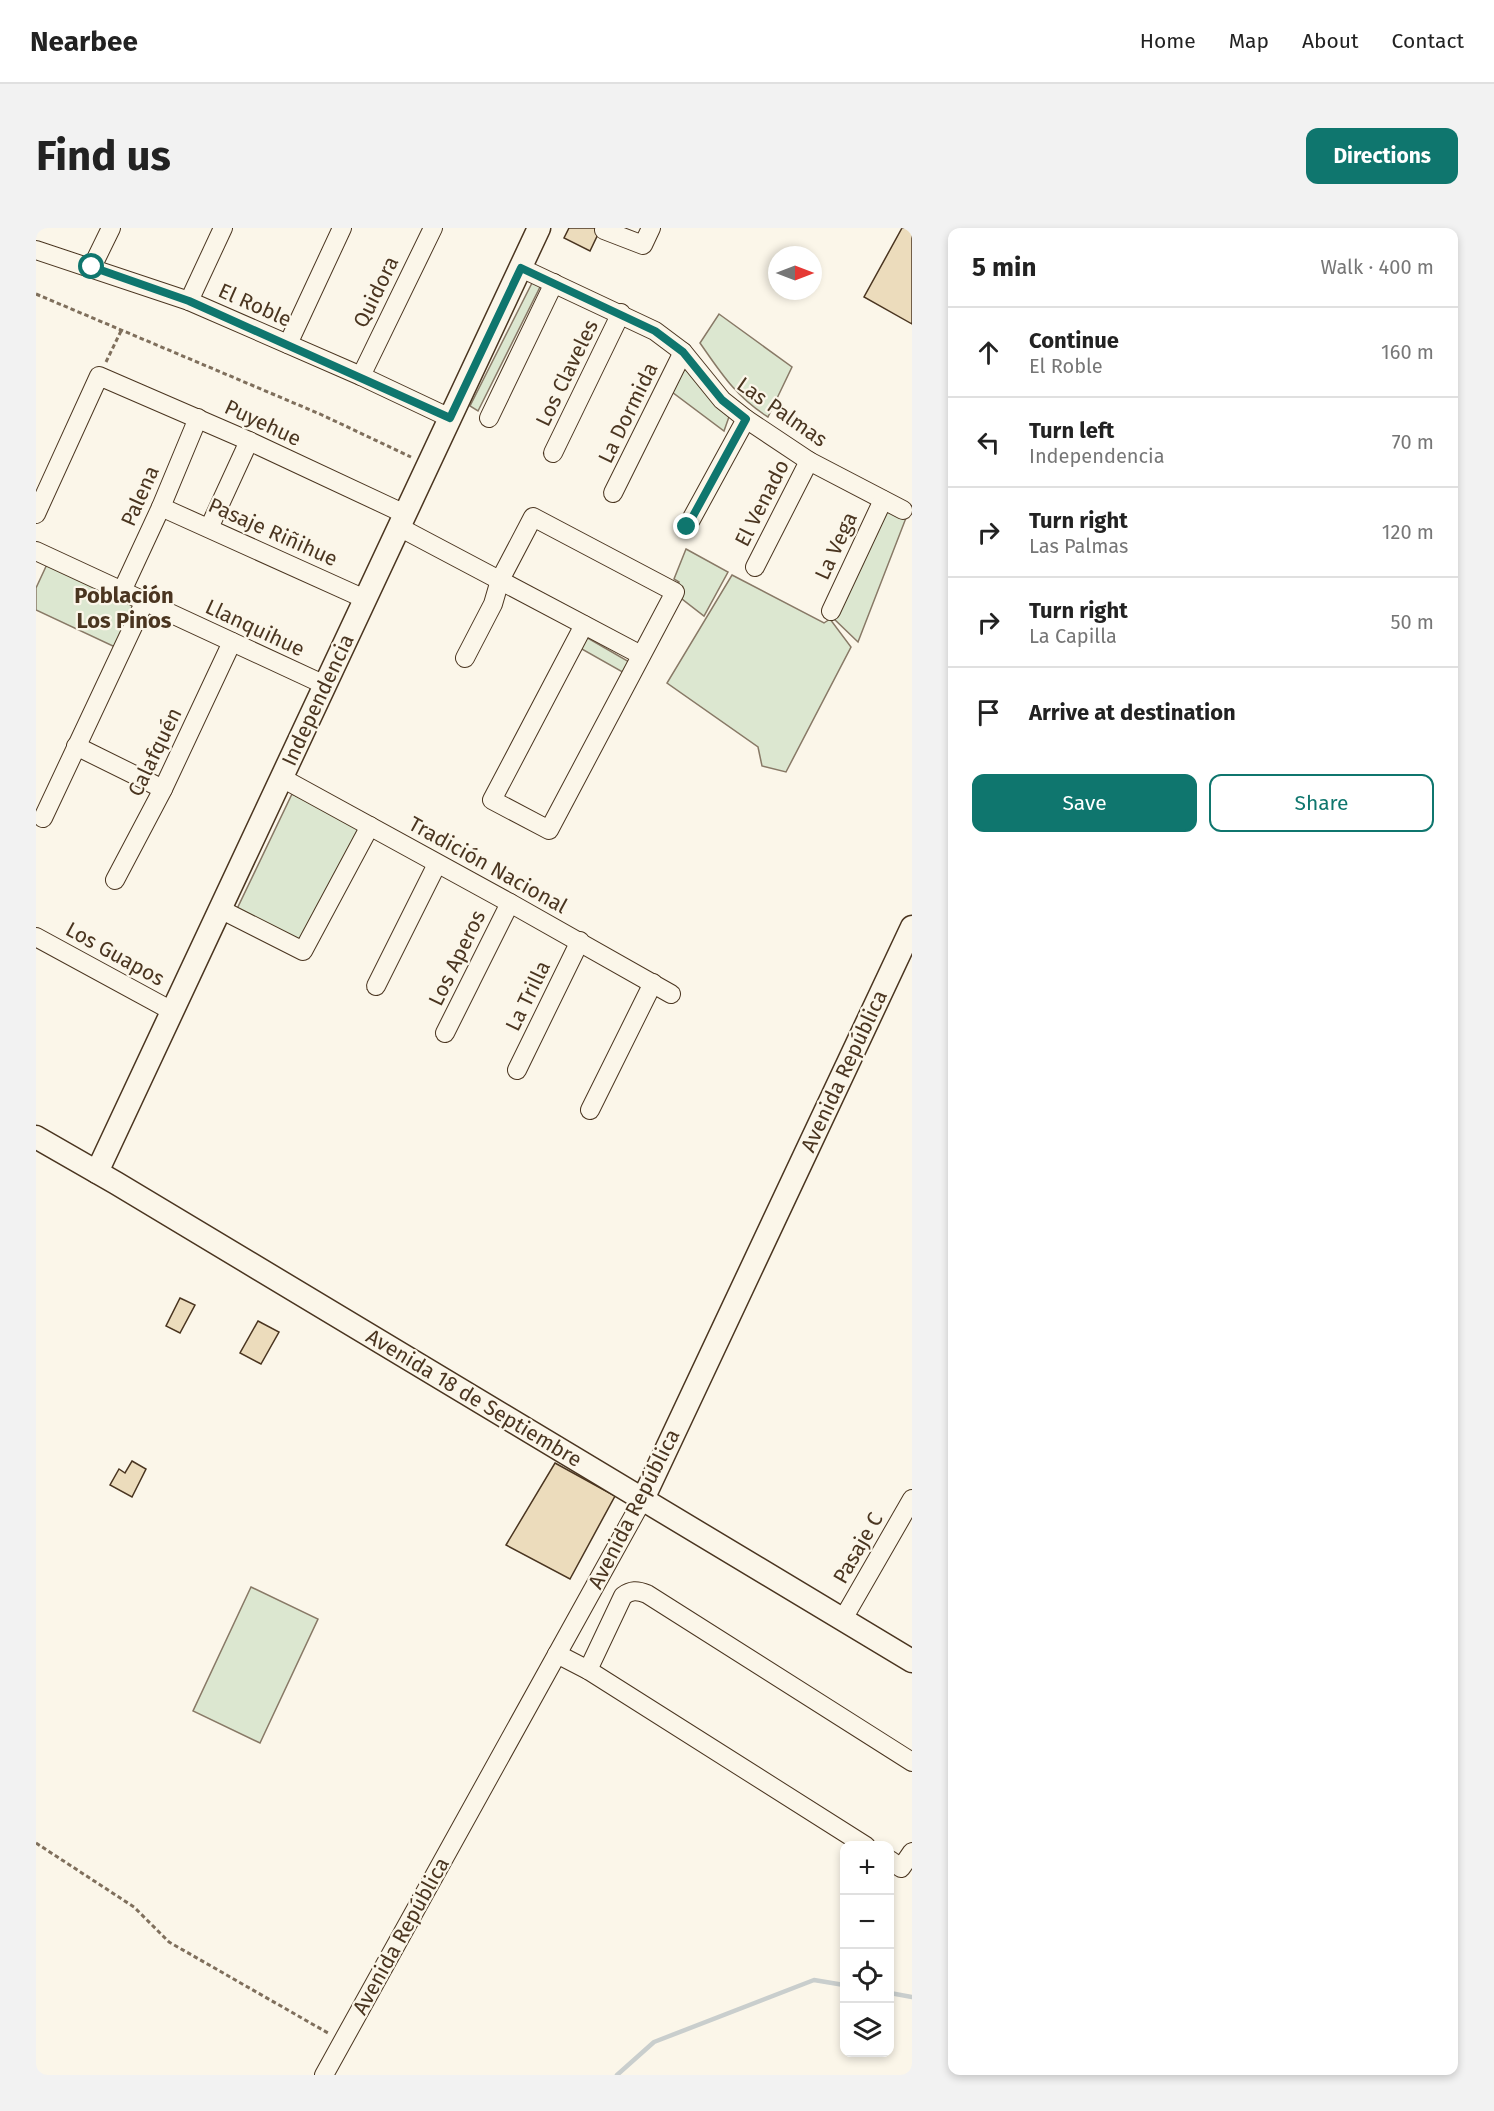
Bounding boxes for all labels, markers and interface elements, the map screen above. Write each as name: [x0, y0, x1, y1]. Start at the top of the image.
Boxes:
text: Nearbee: [30, 25, 138, 58]
text: Home: [1140, 28, 1196, 54]
text: Map: [1229, 28, 1269, 54]
text: About: [1302, 28, 1359, 54]
text: Contact: [1392, 28, 1464, 54]
button: Directions: [1306, 128, 1458, 184]
text: Find us: [36, 131, 171, 181]
north arrow: [768, 246, 822, 300]
street label: Quidora: [348, 252, 404, 332]
text: 5 min: [972, 252, 1036, 283]
route start: [78, 253, 104, 279]
text: Walk · 400 m: [1321, 255, 1434, 279]
street label: El Roble: [214, 277, 296, 333]
street label: Los Claveles: [530, 315, 604, 431]
text: Continue: [1029, 327, 1119, 354]
icon: ahead: [972, 336, 1005, 369]
text: 160 m: [1381, 340, 1434, 364]
text: El Roble: [1029, 354, 1103, 378]
street label: La Dormida: [592, 358, 664, 468]
street label: Las Palmas: [732, 371, 832, 453]
street label: Puyehue: [221, 394, 305, 452]
text: Turn left: [1029, 417, 1114, 444]
icon: left: [972, 426, 1005, 459]
text: 70 m: [1392, 430, 1434, 454]
text: Independencia: [1029, 444, 1165, 468]
street label: El Venado: [729, 455, 795, 551]
street label: Palena: [115, 462, 165, 530]
street label: Pasaje Riñihue: [204, 492, 342, 572]
text: Turn right: [1029, 507, 1128, 534]
street label: La Vega: [809, 508, 863, 584]
route end: [673, 513, 699, 539]
icon: right: [972, 516, 1005, 549]
text: 120 m: [1382, 520, 1434, 544]
text: Las Palmas: [1029, 534, 1128, 558]
district label: Población Los Pinos: [74, 582, 174, 634]
street label: Llanquihue: [201, 594, 309, 662]
text: Turn right: [1029, 597, 1128, 624]
icon: right: [972, 606, 1005, 639]
text: 50 m: [1390, 610, 1434, 634]
text: La Capilla: [1029, 624, 1117, 648]
street label: Independencia: [276, 630, 360, 770]
icon: arrive: [972, 696, 1005, 729]
text: Arrive at destination: [1029, 699, 1236, 726]
street label: Calafquén: [122, 703, 188, 801]
button: Save: [972, 774, 1197, 832]
button: Share: [1209, 774, 1434, 832]
street label: Tradición Nacional: [404, 811, 572, 919]
street label: Los Aperos: [423, 906, 491, 1010]
street label: Los Guapos: [61, 916, 169, 992]
street label: La Trilla: [500, 957, 556, 1035]
street label: Avenida República: [795, 986, 893, 1156]
street label: Avenida 18 de Septiembre: [361, 1323, 587, 1473]
street label: Avenida República: [583, 1425, 685, 1593]
street label: Pasaje C: [827, 1508, 889, 1588]
map controls: [840, 1841, 894, 2057]
button: +: [840, 1841, 894, 1895]
street label: Avenida República: [347, 1853, 455, 2019]
button: −: [840, 1895, 894, 1949]
button: locate: [840, 1949, 894, 2003]
button: layers: [840, 2003, 894, 2057]

